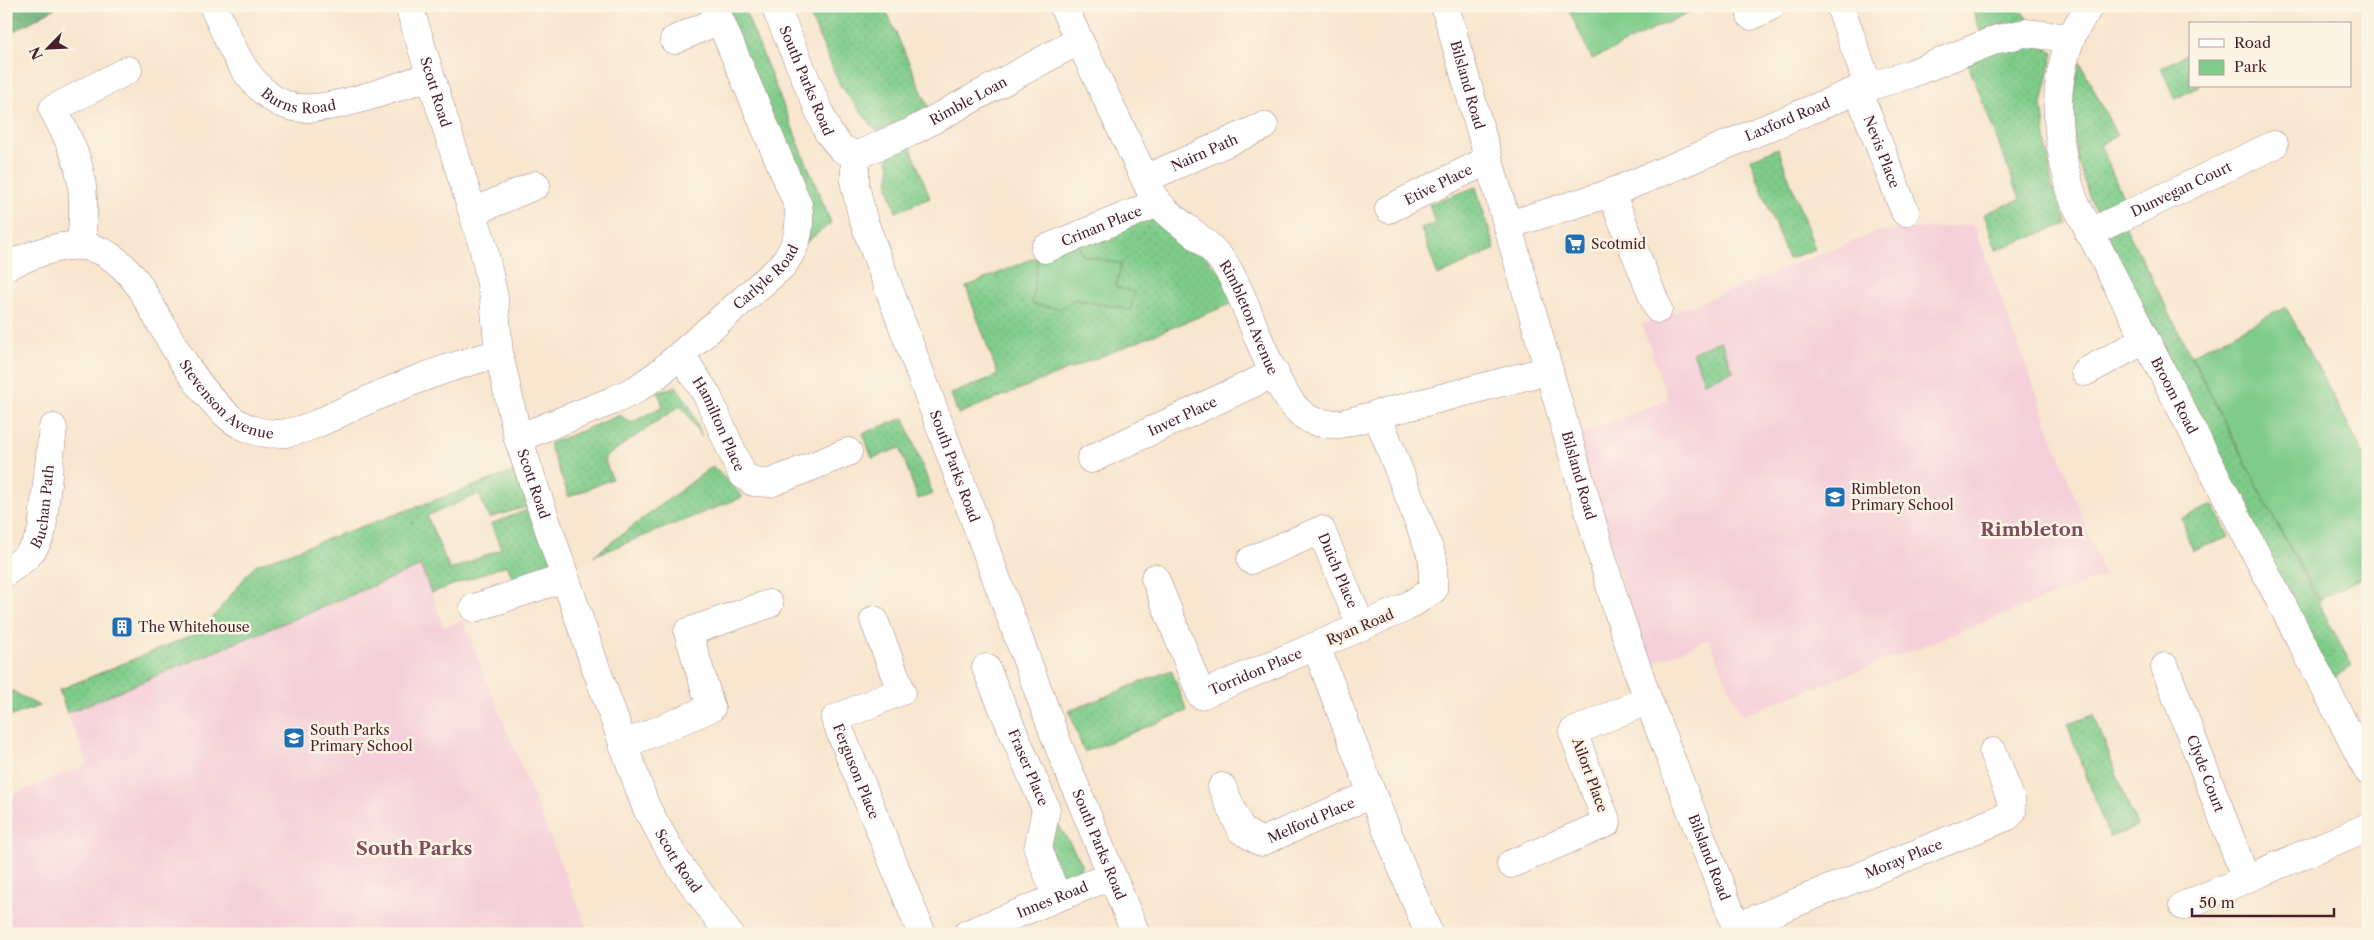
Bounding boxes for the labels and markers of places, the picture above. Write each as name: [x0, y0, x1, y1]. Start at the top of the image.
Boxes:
supermarket icon: Scotmid: [1563, 232, 1587, 256]
place label: Scotmid: [1591, 235, 1647, 253]
place label: Rimbleton Primary School: [1851, 480, 1954, 514]
school or university icon: Rimbleton Primary School: [1823, 485, 1847, 509]
building icon: The Whitehouse: [110, 615, 134, 639]
place label: The Whitehouse: [138, 618, 250, 636]
place label: South Parks Primary School: [310, 721, 413, 755]
school or university icon: South Parks Primary School: [282, 726, 306, 750]

